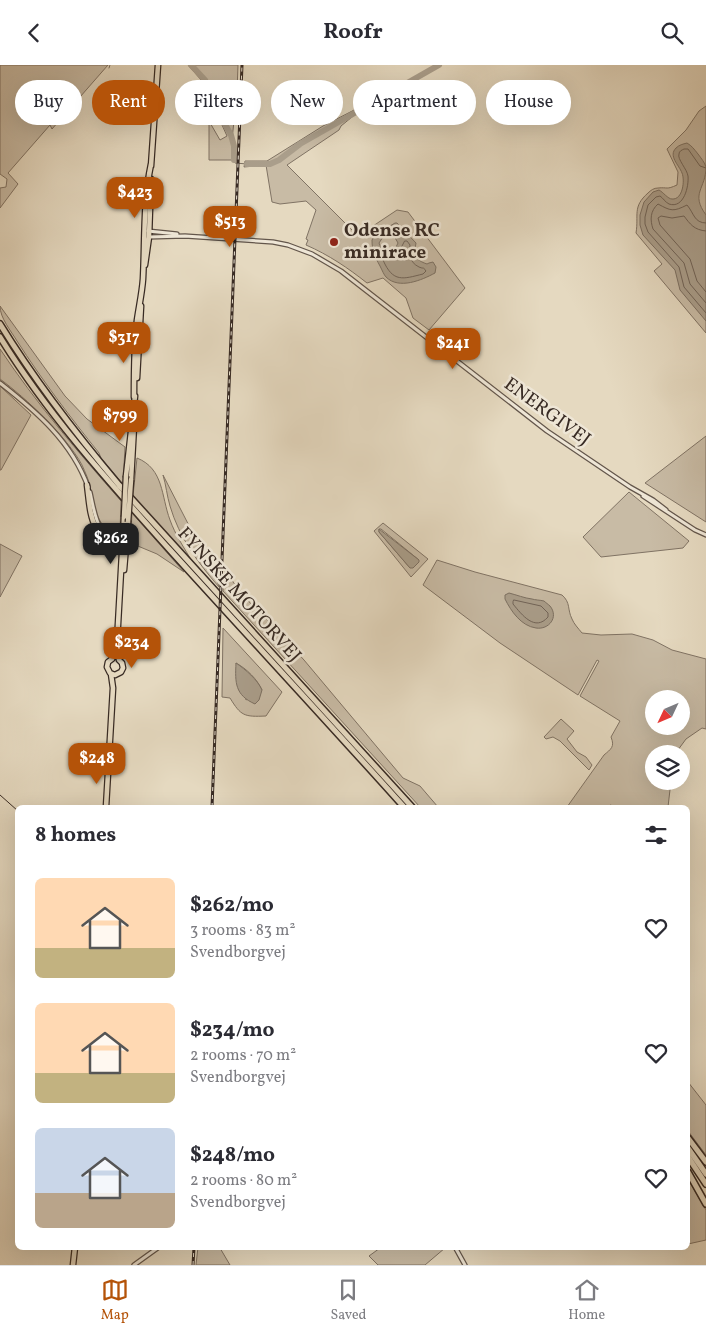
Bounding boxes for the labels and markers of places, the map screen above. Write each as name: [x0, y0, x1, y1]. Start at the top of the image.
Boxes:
pin: $423: [105, 177, 165, 219]
pin: $513: [200, 205, 260, 248]
place label: Odense RC minirace: [344, 218, 440, 266]
marker: Odense RC minirace: [328, 236, 340, 248]
pin: $317: [94, 321, 154, 364]
pin: $241: [423, 327, 483, 370]
pin: $799: [90, 399, 150, 442]
pin: $262: [81, 523, 141, 565]
pin: $234: [102, 627, 162, 669]
pin: $248: [67, 743, 127, 785]

